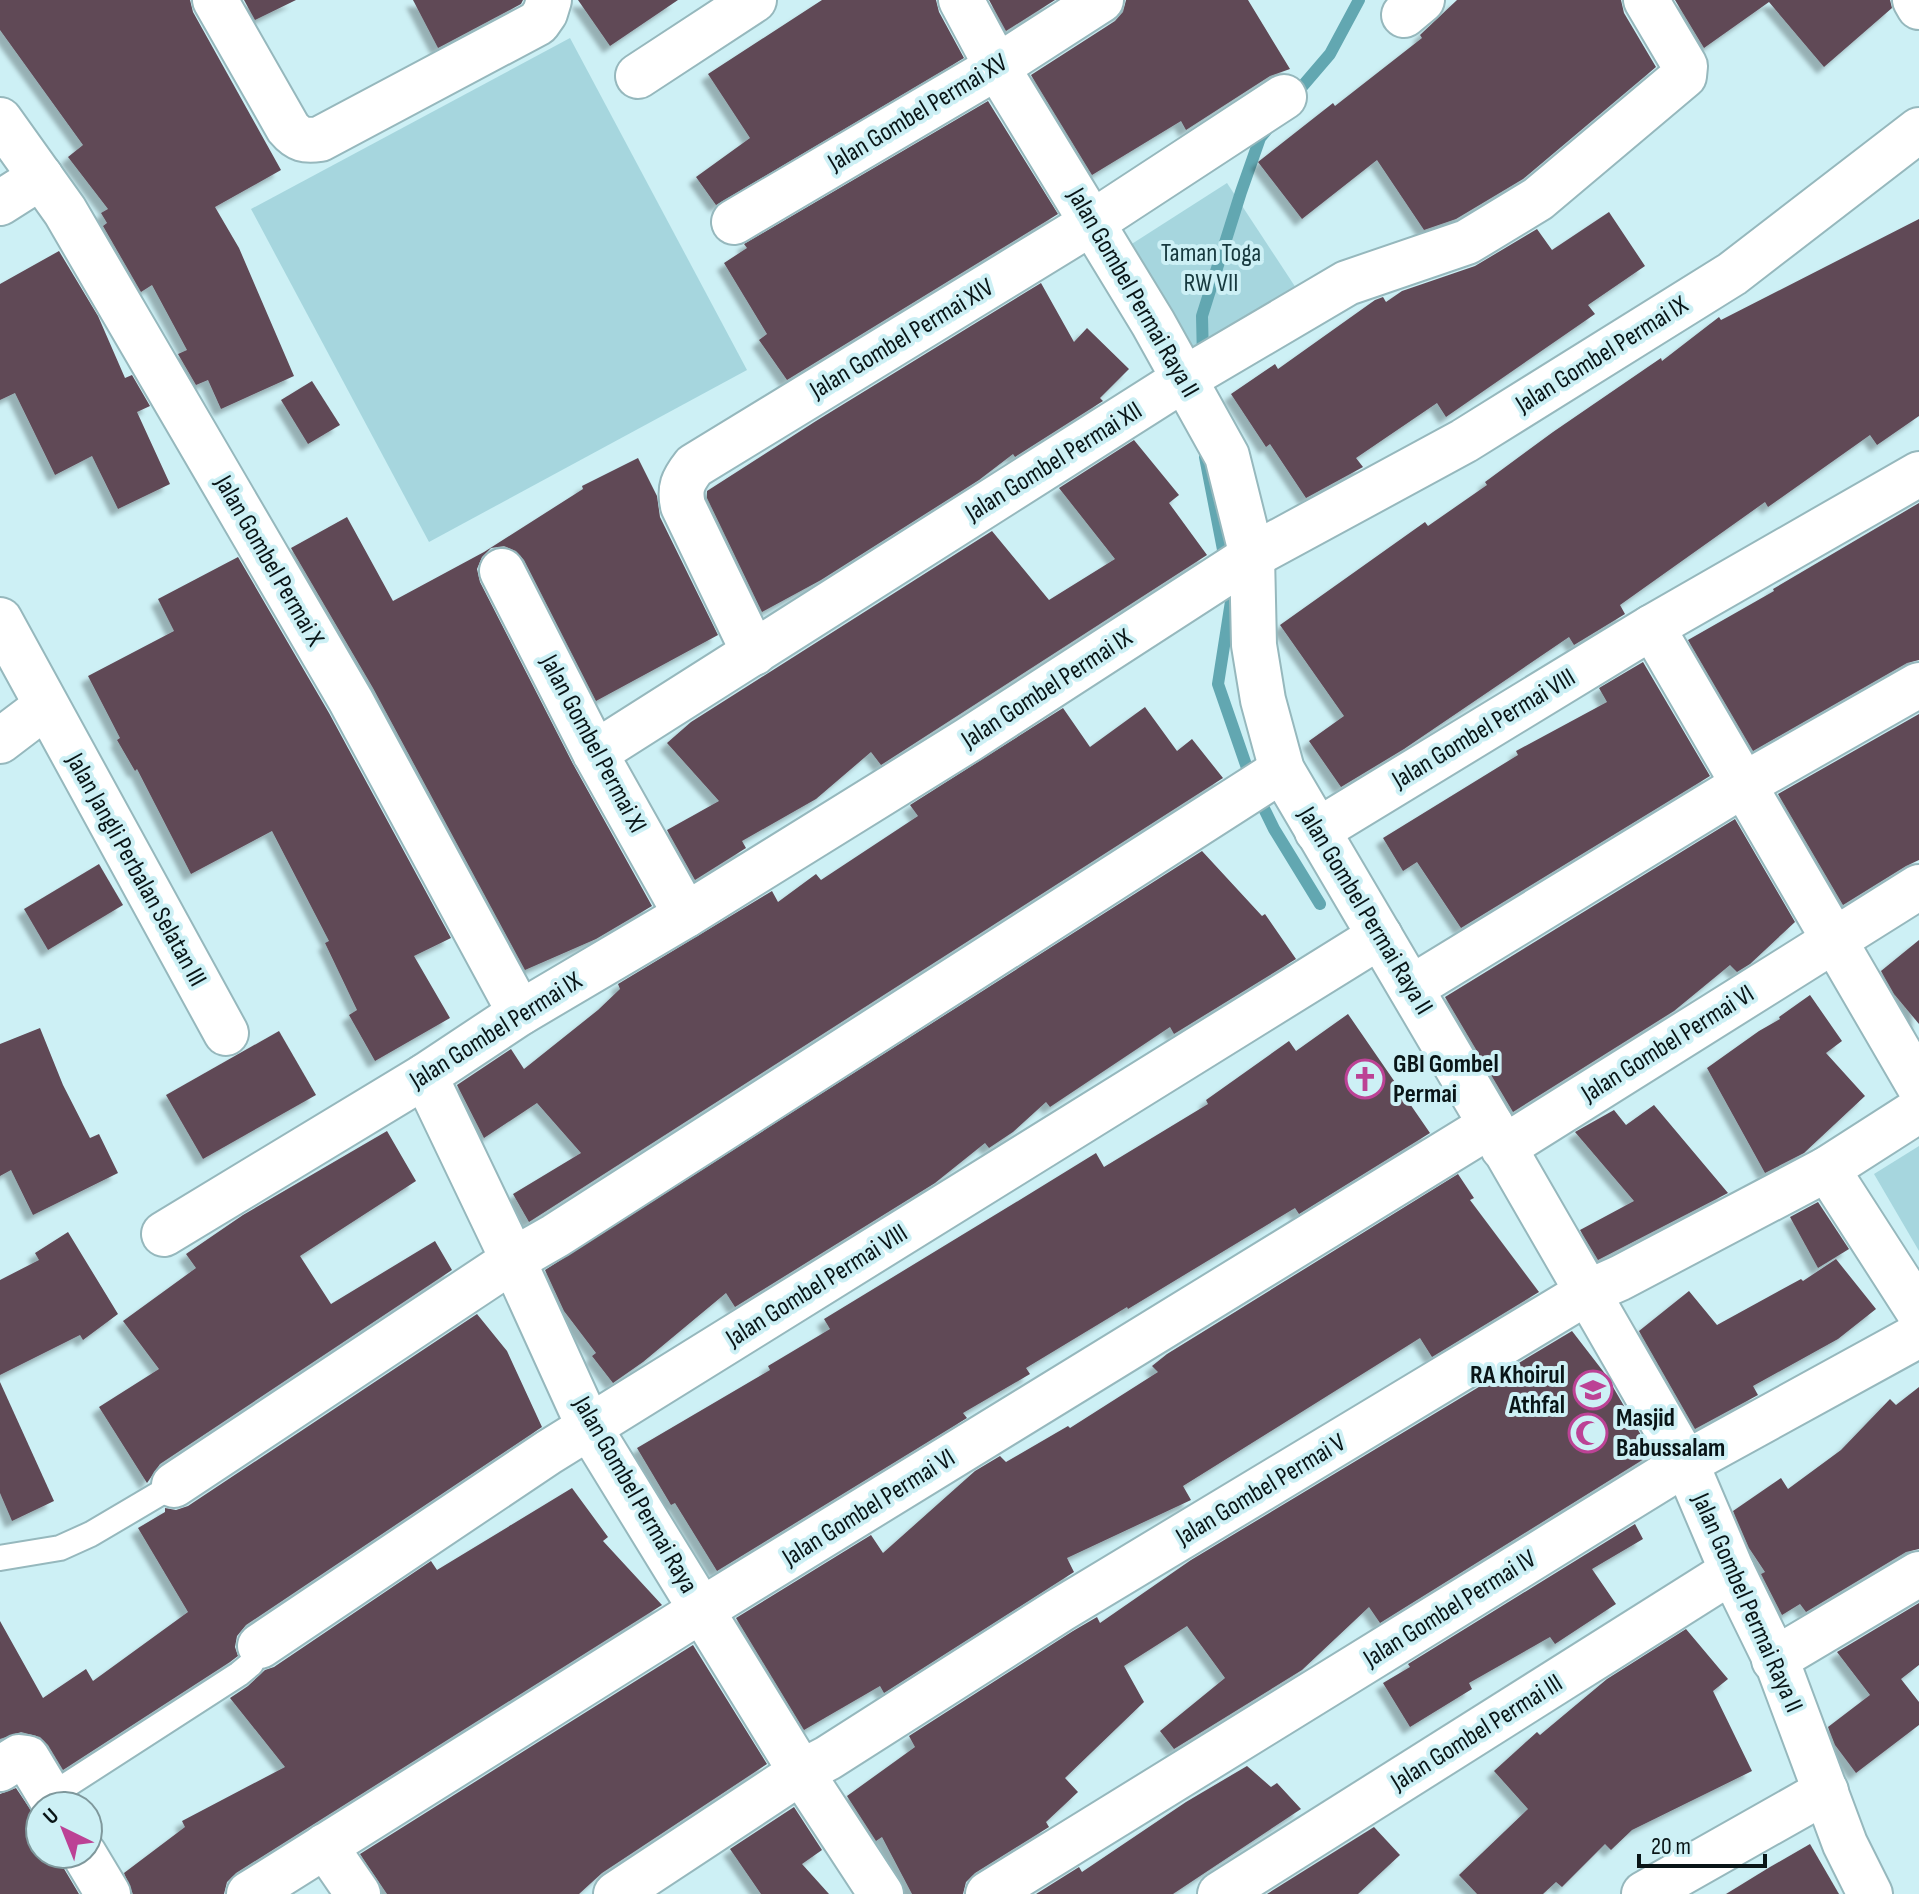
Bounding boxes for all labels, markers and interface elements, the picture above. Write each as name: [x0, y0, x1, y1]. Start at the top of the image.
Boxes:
street label: Jalan Gombel Permai XV: [822, 47, 1013, 179]
street label: Jalan Gombel Permai Raya II: [1060, 182, 1206, 403]
park label: Taman Toga RW VII: [1161, 238, 1261, 299]
street label: Jalan Gombel Permai XIV: [804, 272, 1000, 407]
street label: Jalan Gombel Permai IX: [1509, 290, 1694, 421]
street label: Jalan Gombel Permai XII: [959, 395, 1148, 529]
street label: Jalan Gombel Permai X: [207, 469, 330, 652]
street label: Jalan Gombel Permai IX: [955, 622, 1138, 756]
street label: Jalan Gombel Permai XI: [533, 649, 653, 838]
street label: Jalan Gombel Permai VIII: [1386, 662, 1581, 796]
street label: Jalan Jangli Perbalan Selatan III: [59, 747, 213, 992]
street label: Jalan Gombel Permai Raya II: [1290, 801, 1439, 1020]
street label: Jalan Gombel Permai IX: [403, 966, 588, 1097]
street label: Jalan Gombel Permai VI: [1575, 978, 1760, 1110]
place label: GBI Gombel Permai: [1393, 1049, 1499, 1110]
church icon: GBI Gombel Permai: [1344, 1058, 1386, 1100]
street label: Jalan Gombel Permai VIII: [720, 1218, 913, 1355]
place label: RA Khoirul Athfal: [1470, 1360, 1565, 1421]
school or university icon: RA Khoirul Athfal: [1572, 1369, 1614, 1411]
street label: Jalan Gombel Permai Raya: [566, 1390, 704, 1599]
place label: Masjid Babussalam: [1616, 1403, 1725, 1464]
mosque icon: Masjid Babussalam: [1567, 1412, 1609, 1454]
street label: Jalan Gombel Permai V: [1170, 1427, 1352, 1553]
street label: Jalan Gombel Permai VI: [776, 1442, 961, 1574]
street label: Jalan Gombel Permai Raya II: [1684, 1488, 1809, 1717]
street label: Jalan Gombel Permai IV: [1357, 1543, 1542, 1675]
street label: Jalan Gombel Permai III: [1385, 1668, 1569, 1799]
north arrow: [24, 1790, 104, 1870]
text: U: [38, 1803, 65, 1830]
scale bar: [1639, 1818, 1765, 1868]
text: 20 m: [1651, 1832, 1691, 1861]

